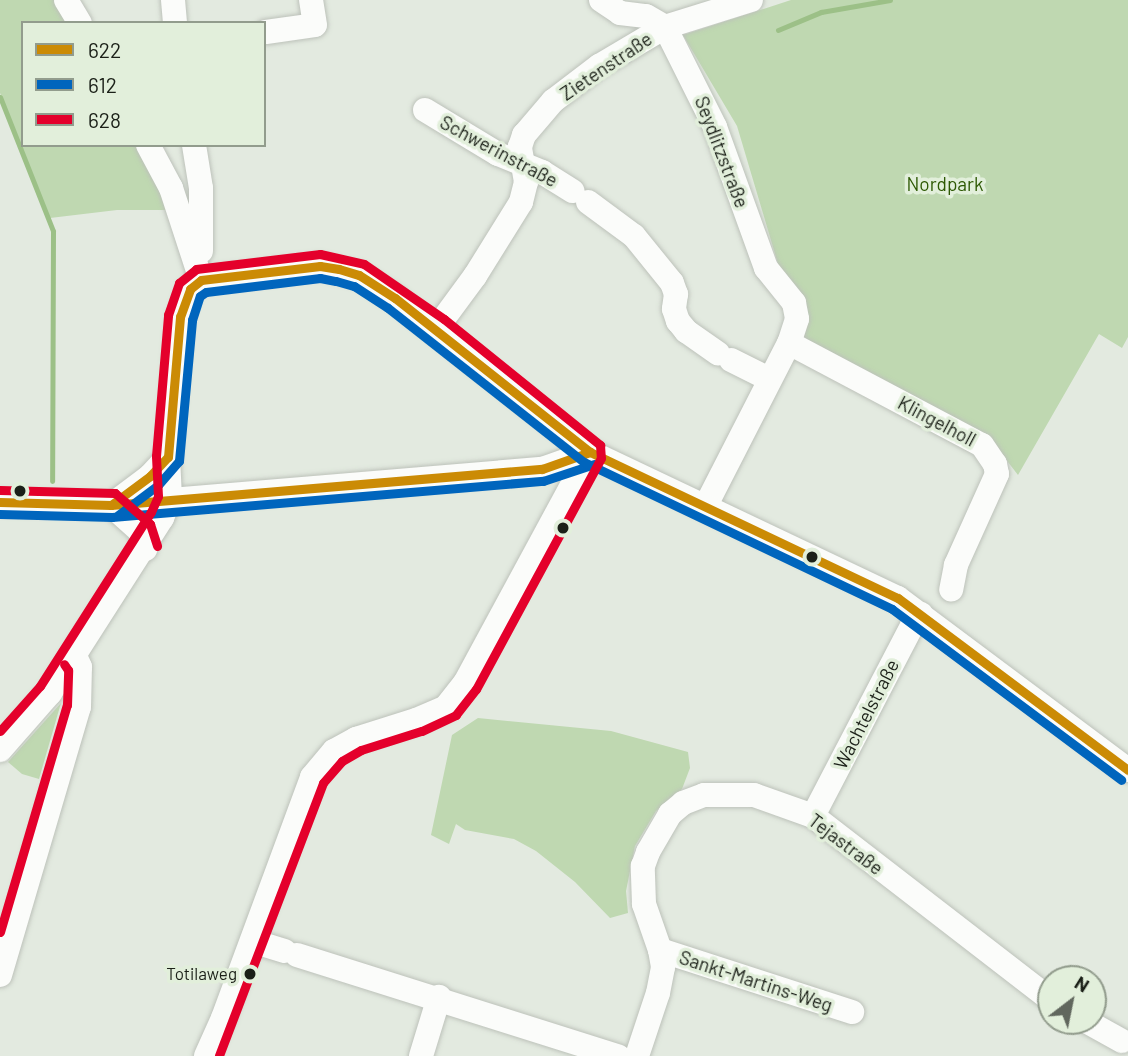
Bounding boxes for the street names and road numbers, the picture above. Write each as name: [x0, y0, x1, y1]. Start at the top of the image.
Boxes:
street label: Zietenstraße: [556, 27, 656, 105]
street label: Seydlitzstraße: [690, 93, 754, 211]
street label: Schwerinstraße: [436, 110, 562, 192]
street label: Klingelholl: [894, 391, 980, 451]
street label: Wachtelstraße: [829, 655, 903, 773]
street label: Tejastraße: [804, 809, 888, 879]
street label: Sankt-Martins-Weg: [677, 945, 835, 1017]

